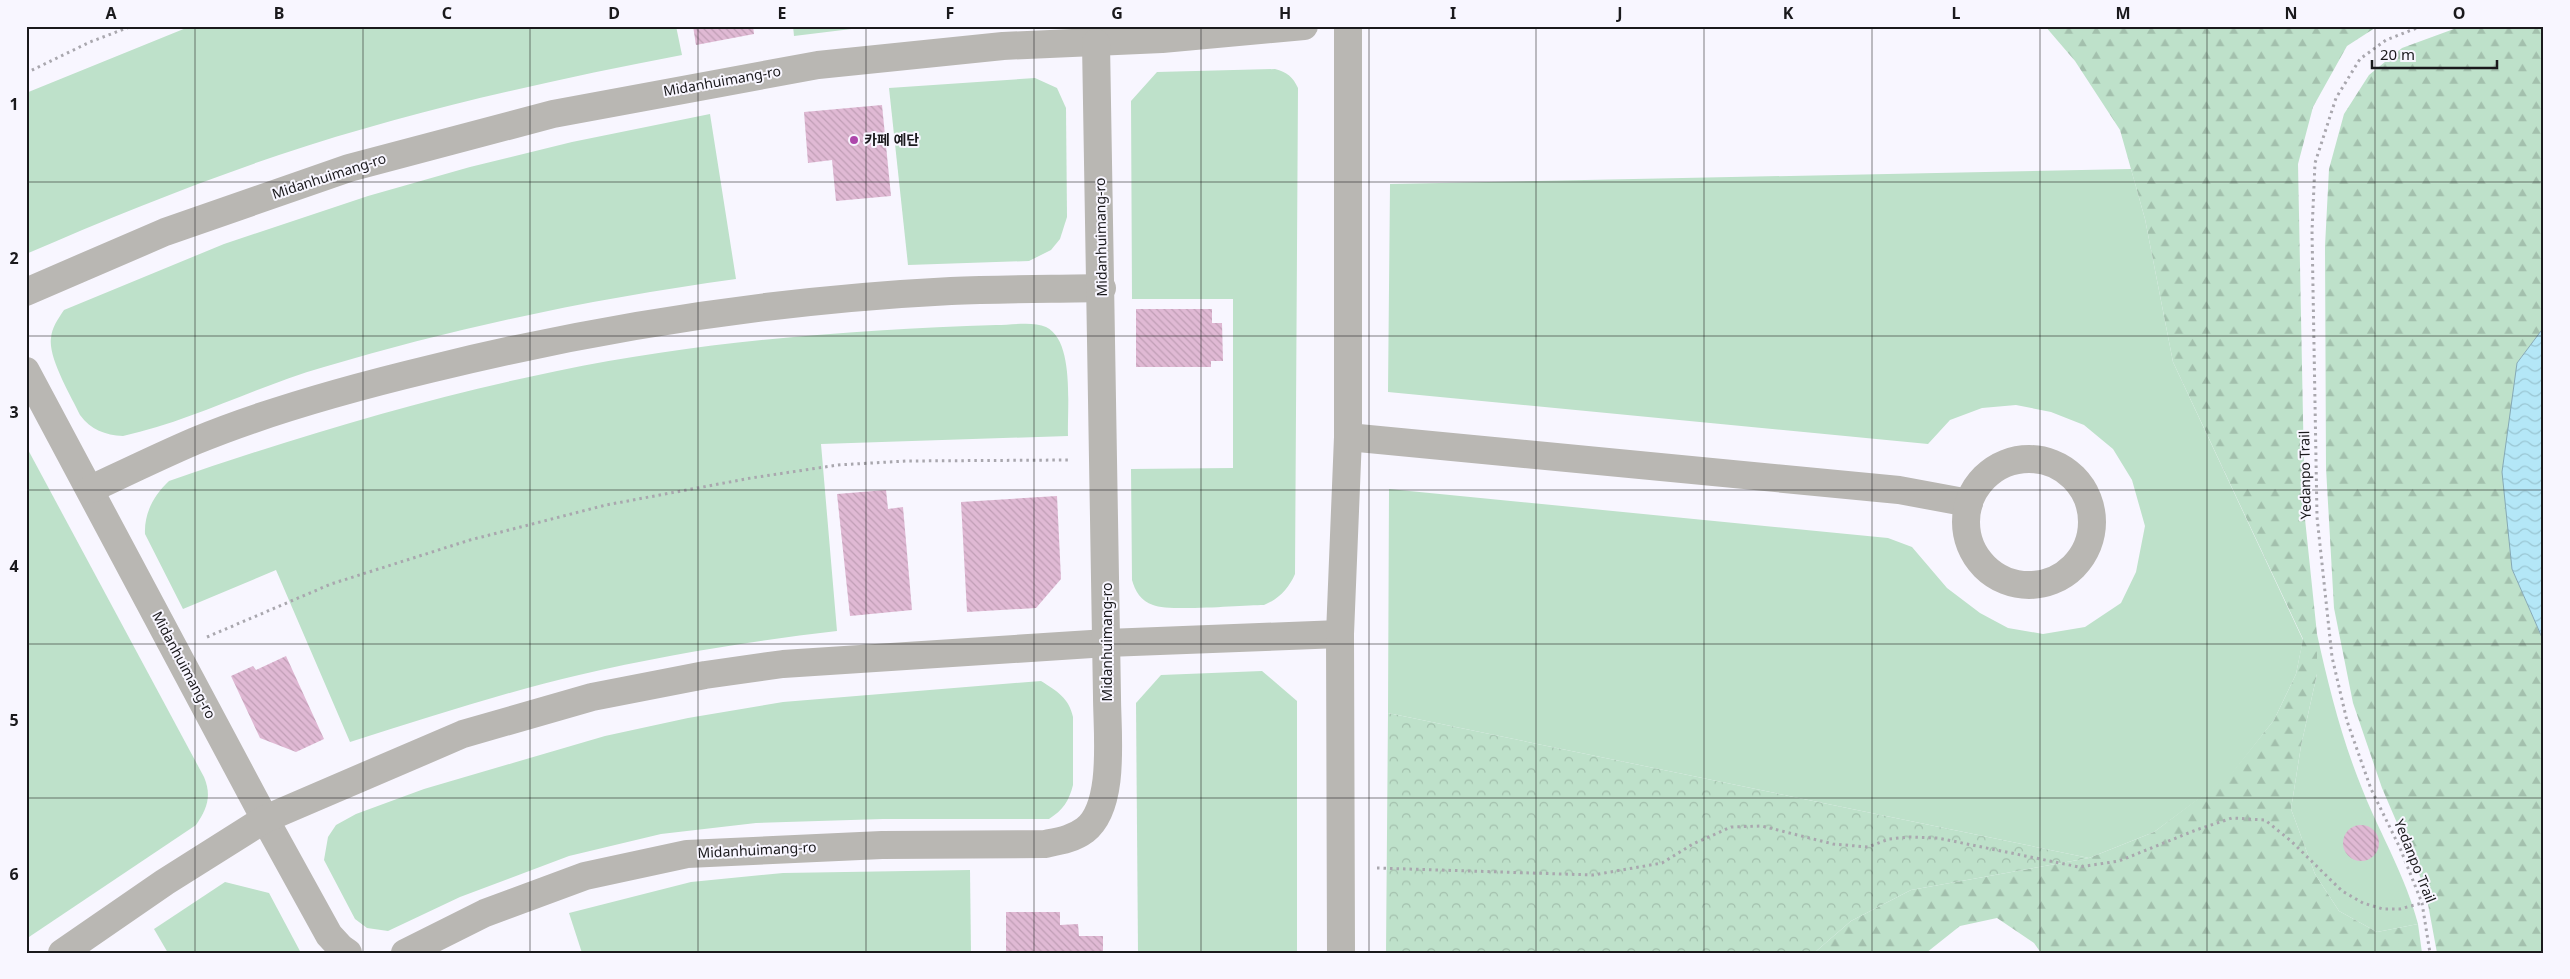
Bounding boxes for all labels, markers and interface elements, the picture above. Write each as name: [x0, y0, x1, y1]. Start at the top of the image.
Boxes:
text: A: [105, 2, 117, 24]
text: B: [274, 2, 284, 24]
text: C: [442, 2, 452, 24]
text: D: [608, 2, 620, 24]
text: E: [778, 2, 787, 24]
text: F: [946, 2, 954, 24]
text: G: [1111, 2, 1123, 24]
text: H: [1279, 2, 1291, 24]
text: I: [1450, 2, 1456, 24]
text: J: [1615, 2, 1623, 24]
text: K: [1783, 2, 1794, 24]
text: L: [1952, 2, 1961, 24]
text: M: [2115, 2, 2131, 24]
text: N: [2284, 2, 2298, 24]
text: O: [2453, 2, 2465, 24]
scale bar: [2372, 38, 2498, 70]
text: 20 m: [2380, 44, 2415, 64]
street label: Midanhuimang-ro: [662, 61, 782, 100]
text: 1: [9, 93, 19, 115]
place label: 카페 예단: [864, 130, 919, 149]
marker: 카페 예단: [848, 134, 860, 146]
street label: Midanhuimang-ro: [269, 148, 388, 203]
street label: Midanhuimang-ro: [1090, 177, 1111, 297]
text: 2: [9, 247, 19, 269]
text: 3: [9, 401, 19, 423]
street label: Yedanpo Trail: [2294, 431, 2315, 519]
text: 4: [9, 555, 19, 577]
street label: Midanhuimang-ro: [1097, 582, 1116, 702]
street label: Midanhuimang-ro: [148, 608, 221, 722]
text: 5: [9, 709, 19, 731]
street label: Yedanpo Trail: [2390, 816, 2441, 905]
street label: Midanhuimang-ro: [697, 837, 817, 862]
text: 6: [9, 863, 19, 885]

